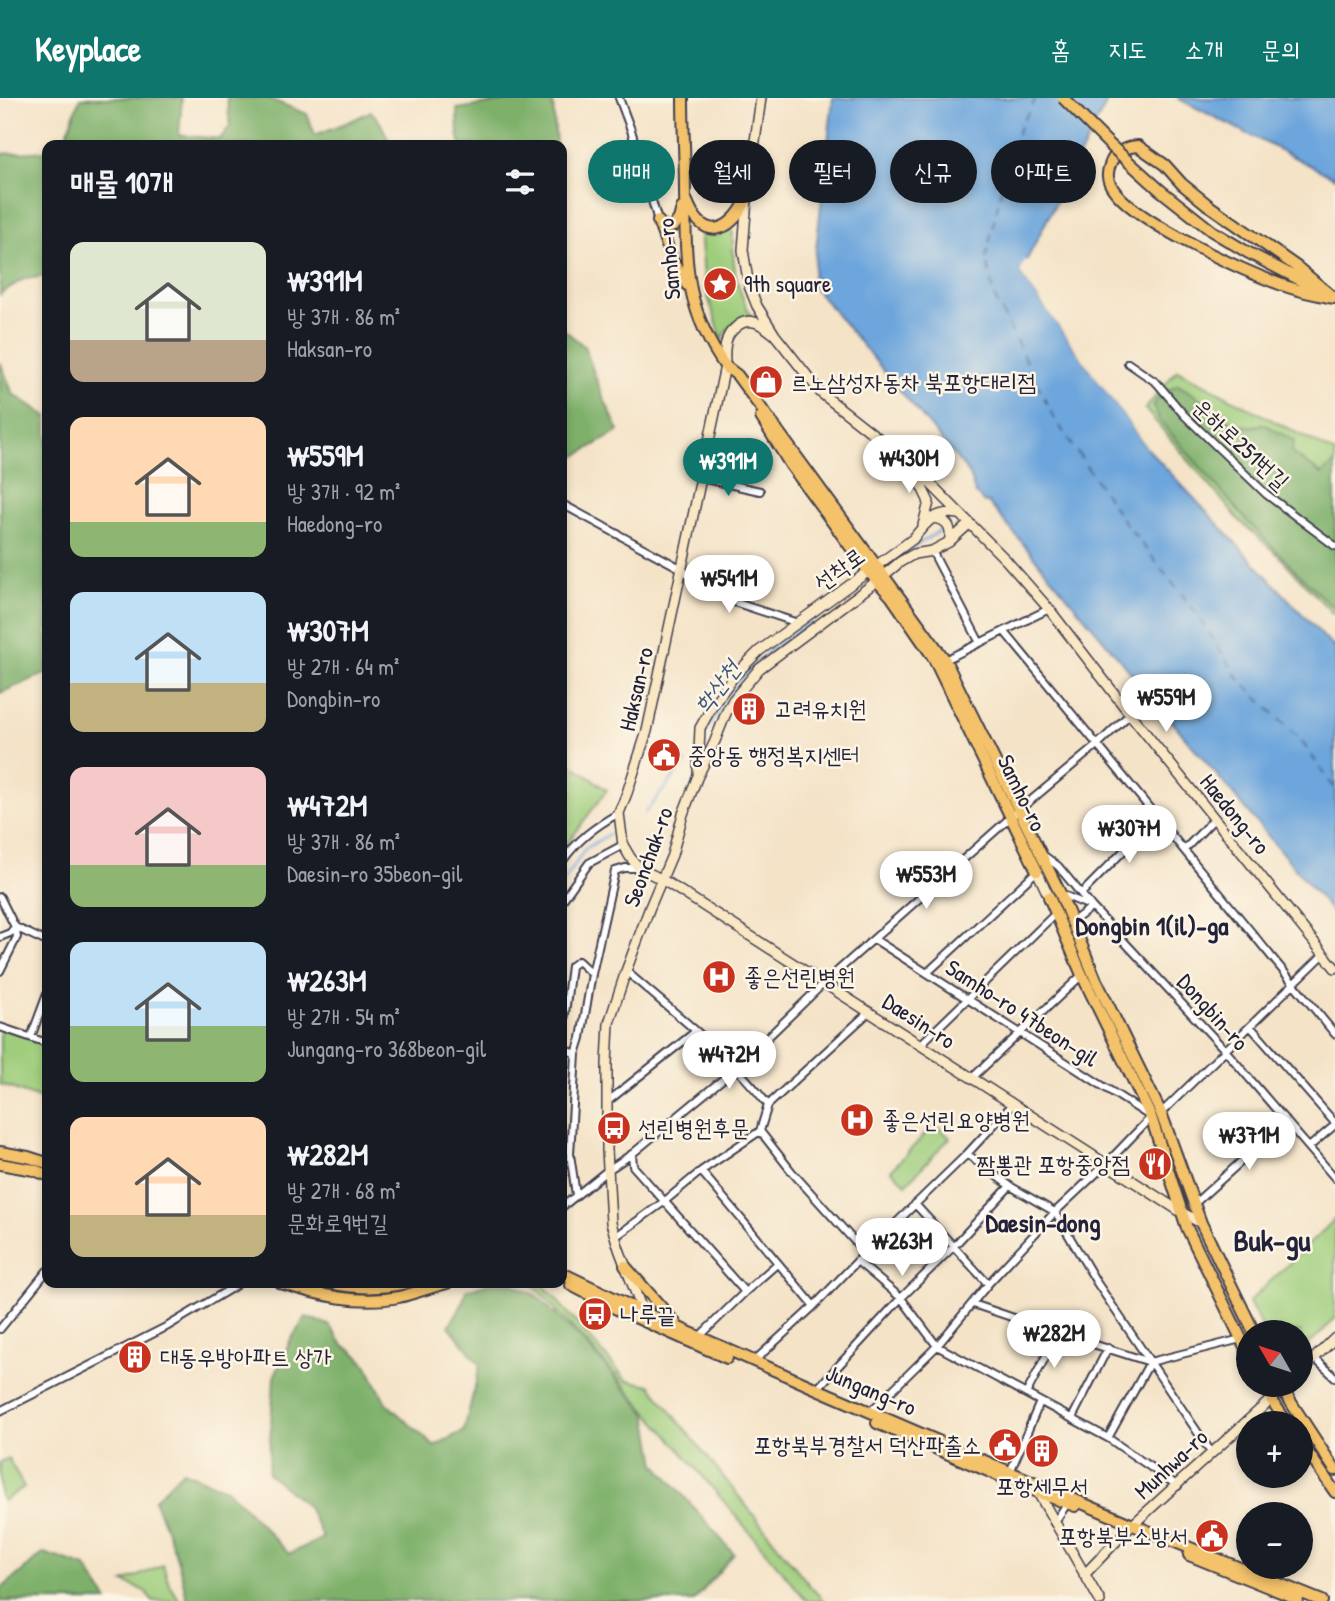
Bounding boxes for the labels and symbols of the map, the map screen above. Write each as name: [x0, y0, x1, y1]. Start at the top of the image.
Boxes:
street label: Samho-ro: [650, 217, 687, 301]
place icon: 9th square: [701, 265, 739, 303]
place label: 9th square: [744, 268, 831, 299]
shop icon: 르노삼성자동차 북포항대리점: [747, 363, 785, 401]
place label: 르노삼성자동차 북포항대리점: [790, 366, 1036, 397]
street label: 운하로251번길: [1186, 391, 1296, 496]
pin: ₩430M: [860, 436, 958, 495]
pin: ₩391M: [679, 438, 777, 498]
street label: 선착로: [807, 540, 870, 597]
pin: ₩541M: [680, 556, 778, 615]
street label: Haksan-ro: [611, 644, 660, 734]
water label: 학산천: [686, 651, 748, 719]
pin: ₩559M: [1117, 674, 1215, 734]
building icon: 고려유치원: [730, 690, 768, 728]
place label: 고려유치원: [774, 693, 867, 724]
public building icon: 중앙동 행정복지센터: [645, 736, 683, 774]
place label: 중앙동 행정복지센터: [688, 739, 860, 770]
street label: Samho-ro: [991, 749, 1054, 836]
street label: Haedong-ro: [1193, 767, 1277, 860]
street label: Seonchak-ro: [615, 803, 680, 911]
pin: ₩307M: [1080, 806, 1178, 865]
pin: ₩553M: [877, 852, 975, 911]
district label: Dongbin 1(il)-ga: [1075, 908, 1229, 944]
street label: Samho-ro 47beon-gil: [940, 952, 1105, 1074]
hospital icon: 좋은선린병원: [700, 958, 738, 996]
place label: 좋은선린병원: [744, 961, 855, 992]
street label: Dongbin-ro: [1171, 967, 1256, 1057]
street label: Daesin-ro: [877, 986, 962, 1056]
pin: ₩472M: [680, 1032, 778, 1091]
hospital icon: 좋은선린요양병원: [838, 1101, 876, 1139]
place label: 좋은선린요양병원: [882, 1104, 1030, 1135]
bus stop icon: 선린병원후문: [595, 1109, 633, 1147]
place label: 선린병원후문: [638, 1112, 749, 1143]
pin: ₩371M: [1200, 1112, 1298, 1172]
restaurant icon: 짬뽕관 포항중앙점: [1136, 1145, 1174, 1183]
place label: 짬뽕관 포항중앙점: [977, 1148, 1130, 1179]
district label: Daesin-dong: [986, 1205, 1101, 1241]
pin: ₩263M: [853, 1218, 951, 1278]
district label: Buk-gu: [1233, 1220, 1311, 1261]
bus stop icon: 나루끝: [576, 1295, 614, 1333]
place label: 나루끝: [620, 1298, 676, 1329]
pin: ₩282M: [1005, 1310, 1103, 1370]
north arrow: [1236, 1320, 1312, 1396]
building icon: 대동우방아파트 상가: [116, 1338, 154, 1376]
place label: 대동우방아파트 상가: [160, 1341, 332, 1372]
street label: Jungang-ro: [821, 1357, 921, 1422]
street label: Munhwa-ro: [1127, 1422, 1214, 1506]
public building icon: 포항북부경찰서 덕산파출소: [986, 1426, 1024, 1464]
place label: 포항북부경찰서 덕산파출소: [754, 1429, 981, 1460]
building icon: 포항세무서: [1023, 1432, 1061, 1470]
place label: 포항세무서: [996, 1470, 1088, 1501]
public building icon: 포항북부소방서: [1193, 1517, 1231, 1555]
place label: 포항북부소방서: [1058, 1520, 1188, 1551]

